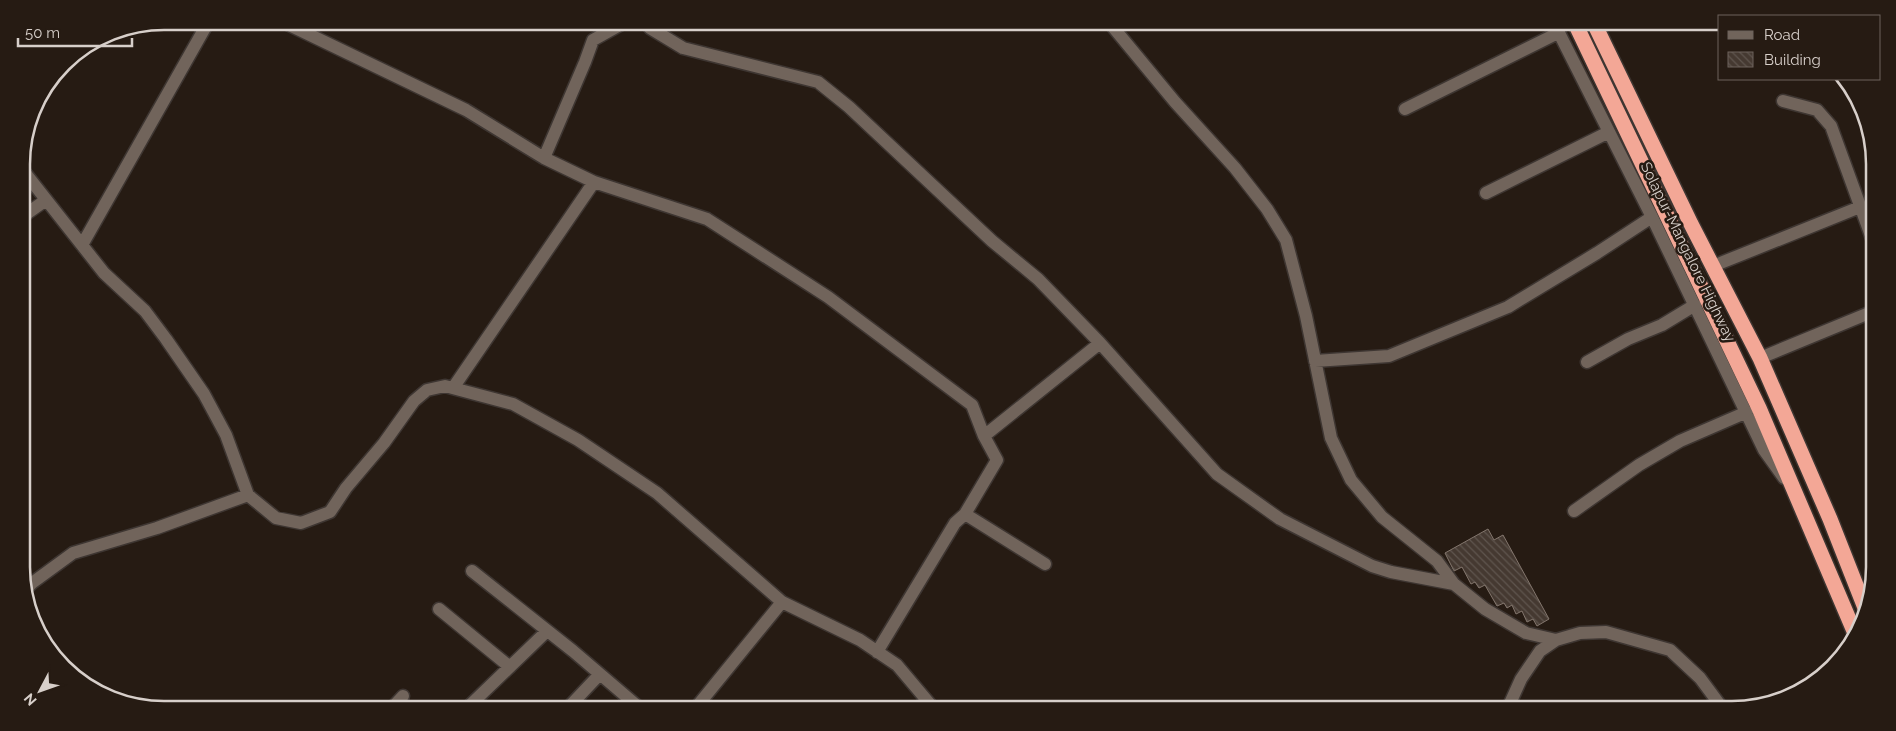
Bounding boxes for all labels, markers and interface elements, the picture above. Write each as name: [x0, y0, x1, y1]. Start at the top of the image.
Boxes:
scale bar: [18, 15, 131, 47]
legend: [1718, 15, 1881, 80]
text: 50 m: [25, 24, 60, 42]
text: Road: [1764, 26, 1800, 44]
text: Building: [1764, 51, 1821, 69]
street label: Solapur-Mangalore Highway: [1637, 159, 1739, 345]
north arrow: [15, 666, 65, 716]
text: N: [21, 690, 40, 709]

